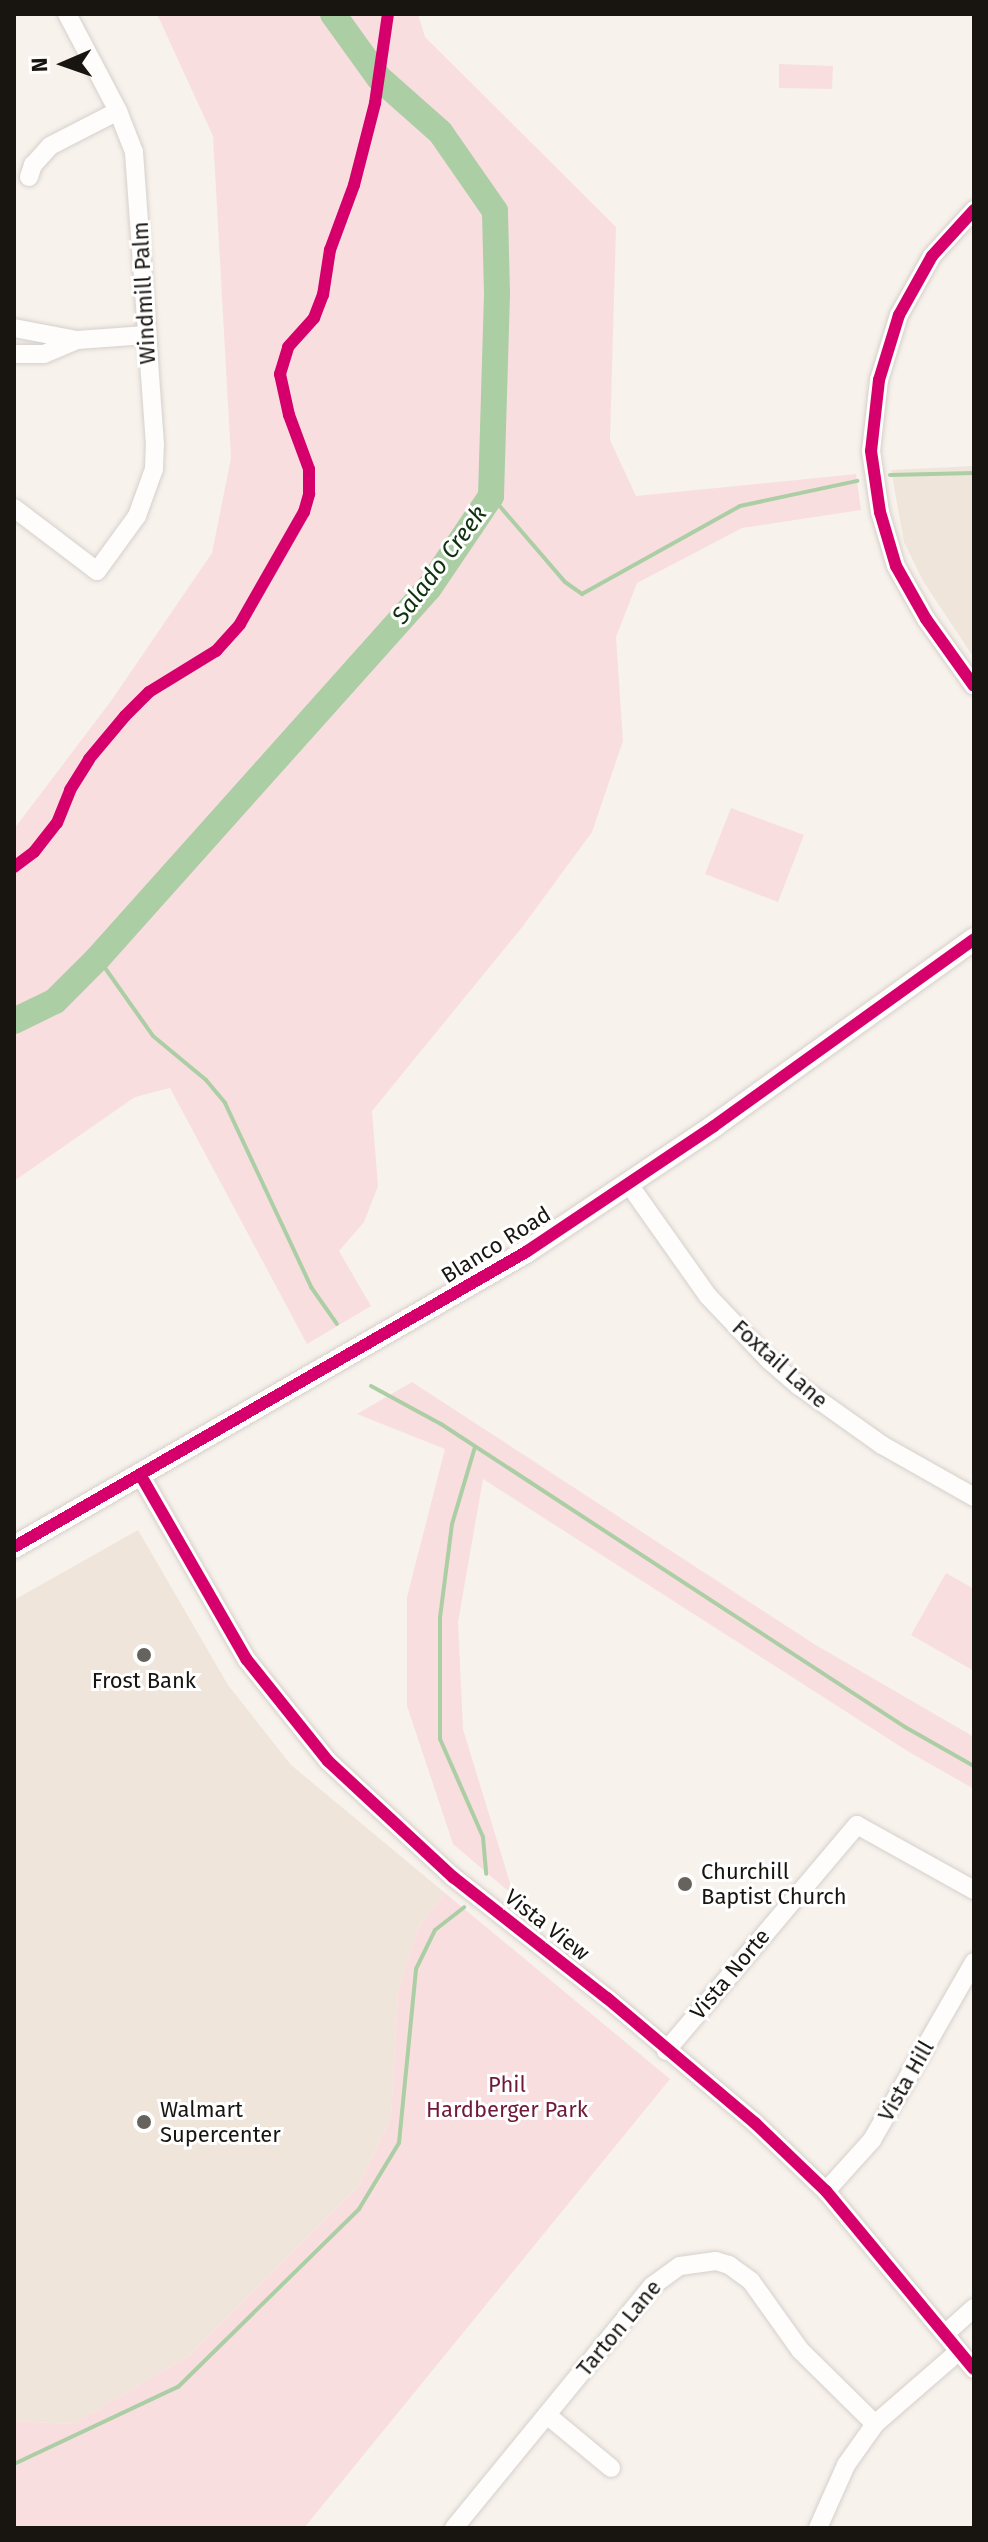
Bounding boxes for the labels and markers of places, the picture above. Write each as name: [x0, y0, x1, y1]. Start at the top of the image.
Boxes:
marker: Frost Bank: [135, 1646, 153, 1664]
place label: Frost Bank: [92, 1668, 196, 1694]
place label: Churchill Baptist Church: [701, 1858, 847, 1910]
marker: Churchill Baptist Church: [676, 1875, 694, 1893]
place label: Walmart Supercenter: [160, 2096, 281, 2148]
marker: Walmart Supercenter: [135, 2113, 153, 2131]

